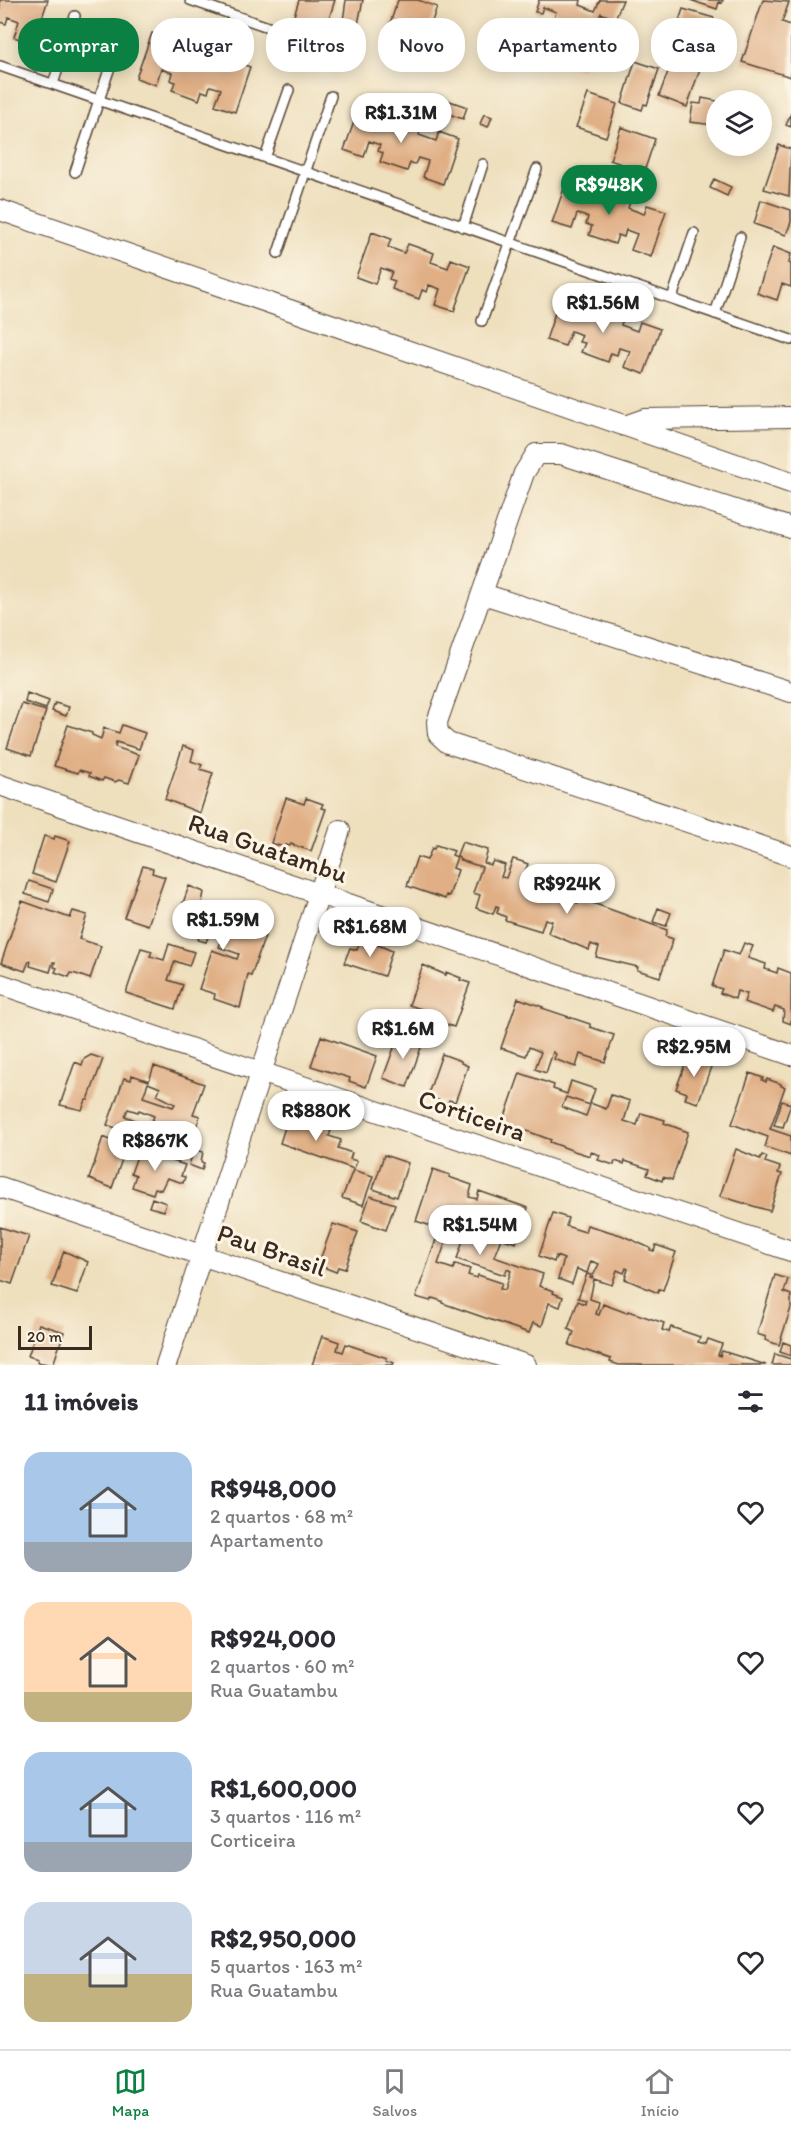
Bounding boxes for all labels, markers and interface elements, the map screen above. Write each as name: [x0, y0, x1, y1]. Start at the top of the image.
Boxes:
chip: Comprar: [18, 18, 139, 72]
chip: Alugar: [151, 18, 254, 72]
chip: Filtros: [266, 18, 366, 72]
chip: Novo: [378, 18, 465, 72]
chip: Apartamento: [477, 18, 639, 72]
chip: Casa: [651, 18, 737, 72]
map controls: [706, 90, 772, 156]
button: layers: [706, 90, 772, 156]
pin: R$1.31M: [346, 93, 456, 144]
text: R$1.31M: [365, 100, 437, 124]
pin: R$948K: [560, 165, 658, 216]
text: R$948K: [575, 172, 643, 196]
pin: R$1.56M: [548, 283, 658, 334]
text: R$1.56M: [566, 290, 640, 314]
street label: Rua Guatambu: [184, 806, 352, 890]
pin: R$924K: [518, 864, 616, 915]
text: R$924K: [533, 871, 601, 895]
pin: R$1.59M: [168, 900, 278, 951]
text: R$1.59M: [186, 907, 260, 931]
pin: R$1.68M: [315, 907, 425, 958]
text: R$1.68M: [333, 914, 407, 938]
pin: R$1.6M: [354, 1009, 452, 1060]
text: R$1.6M: [371, 1016, 435, 1040]
pin: R$2.95M: [639, 1027, 749, 1078]
text: R$2.95M: [657, 1034, 731, 1058]
street label: Corticeira: [414, 1082, 530, 1148]
pin: R$880K: [267, 1091, 365, 1142]
text: R$880K: [282, 1098, 350, 1122]
pin: R$867K: [106, 1121, 204, 1172]
text: R$867K: [122, 1128, 188, 1152]
pin: R$1.54M: [425, 1205, 535, 1256]
text: R$1.54M: [442, 1212, 518, 1236]
street label: Pau Brasil: [213, 1216, 331, 1284]
scale bar: [18, 1323, 92, 1350]
text: 20 m: [27, 1327, 62, 1346]
text: 11 imóveis: [24, 1385, 139, 1417]
icon: filters: [734, 1385, 767, 1418]
text: R$948,000: [210, 1472, 337, 1504]
icon: home: [72, 1476, 144, 1548]
icon: heart: [734, 1496, 767, 1529]
text: 2 quartos · 68 m²: [210, 1504, 353, 1528]
text: Apartamento: [210, 1528, 324, 1552]
text: R$924,000: [210, 1622, 336, 1654]
icon: home: [72, 1626, 144, 1698]
icon: heart: [734, 1646, 767, 1679]
text: 2 quartos · 60 m²: [210, 1654, 355, 1678]
text: Rua Guatambu: [210, 1678, 338, 1702]
text: R$1,600,000: [210, 1772, 357, 1804]
icon: home: [72, 1776, 144, 1848]
icon: heart: [734, 1796, 767, 1829]
text: 3 quartos · 116 m²: [210, 1804, 361, 1828]
text: Corticeira: [210, 1828, 296, 1852]
text: R$2,950,000: [210, 1922, 356, 1954]
icon: home: [72, 1926, 144, 1998]
icon: heart: [734, 1946, 767, 1979]
text: 5 quartos · 163 m²: [210, 1954, 362, 1978]
text: Rua Guatambu: [210, 1978, 338, 2002]
tab: Mapa: [112, 2065, 149, 2120]
tab: Salvos: [373, 2065, 417, 2120]
tab: Início: [641, 2065, 679, 2120]

